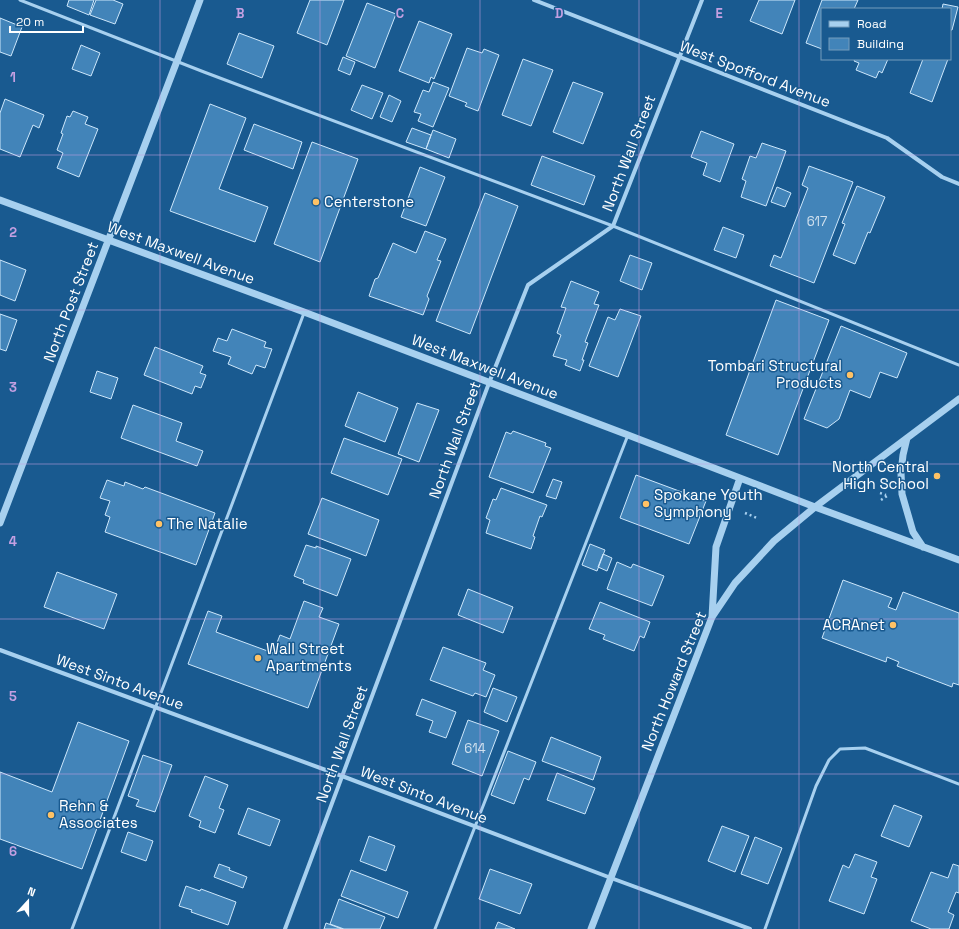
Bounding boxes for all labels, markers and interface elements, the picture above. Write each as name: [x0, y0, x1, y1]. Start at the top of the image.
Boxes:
text: B: [236, 5, 245, 22]
text: C: [396, 5, 404, 22]
text: D: [555, 5, 564, 22]
text: E: [715, 5, 723, 22]
scale bar: [10, 8, 83, 34]
legend: [821, 8, 951, 60]
text: 20 m: [16, 14, 44, 30]
text: Road: [857, 16, 886, 32]
street label: West Spofford Avenue: [677, 36, 833, 111]
text: Building: [857, 36, 904, 52]
text: 1: [10, 69, 16, 86]
street label: North Wall Street: [598, 92, 660, 214]
place label: Centerstone: [324, 192, 414, 211]
marker: Centerstone: [311, 197, 321, 207]
house number: 617: [807, 213, 827, 230]
street label: West Maxwell Avenue: [105, 217, 258, 288]
text: 2: [9, 224, 17, 241]
street label: North Post Street: [39, 239, 102, 365]
street label: West Maxwell Avenue: [409, 330, 561, 403]
place label: Tombari Structural Products: [708, 356, 842, 392]
marker: Tombari Structural Products: [845, 370, 855, 380]
text: 3: [9, 379, 17, 396]
street label: North Wall Street: [425, 379, 485, 501]
place label: North Central High School: [832, 457, 929, 493]
marker: North Central High School: [932, 471, 942, 481]
place label: Spokane Youth Symphony: [654, 485, 763, 521]
marker: Spokane Youth Symphony: [641, 499, 651, 509]
place label: The Natalie: [167, 514, 248, 533]
marker: The Natalie: [154, 519, 164, 529]
text: 4: [9, 533, 17, 550]
street label: North Howard Street: [637, 608, 710, 753]
place label: ACRAnet: [822, 615, 885, 634]
marker: ACRAnet: [888, 620, 898, 630]
place label: Wall Street Apartments: [266, 639, 352, 675]
street label: West Sinto Avenue: [54, 650, 187, 714]
marker: Wall Street Apartments: [253, 653, 263, 663]
street label: North Wall Street: [312, 683, 372, 805]
text: 5: [9, 688, 17, 705]
house number: 614: [464, 740, 486, 757]
street label: West Sinto Avenue: [358, 762, 491, 828]
place label: Rehn & Associates: [59, 796, 138, 832]
marker: Rehn & Associates: [46, 810, 56, 820]
text: 6: [9, 843, 17, 860]
north arrow: [8, 881, 48, 921]
text: N: [26, 884, 38, 900]

